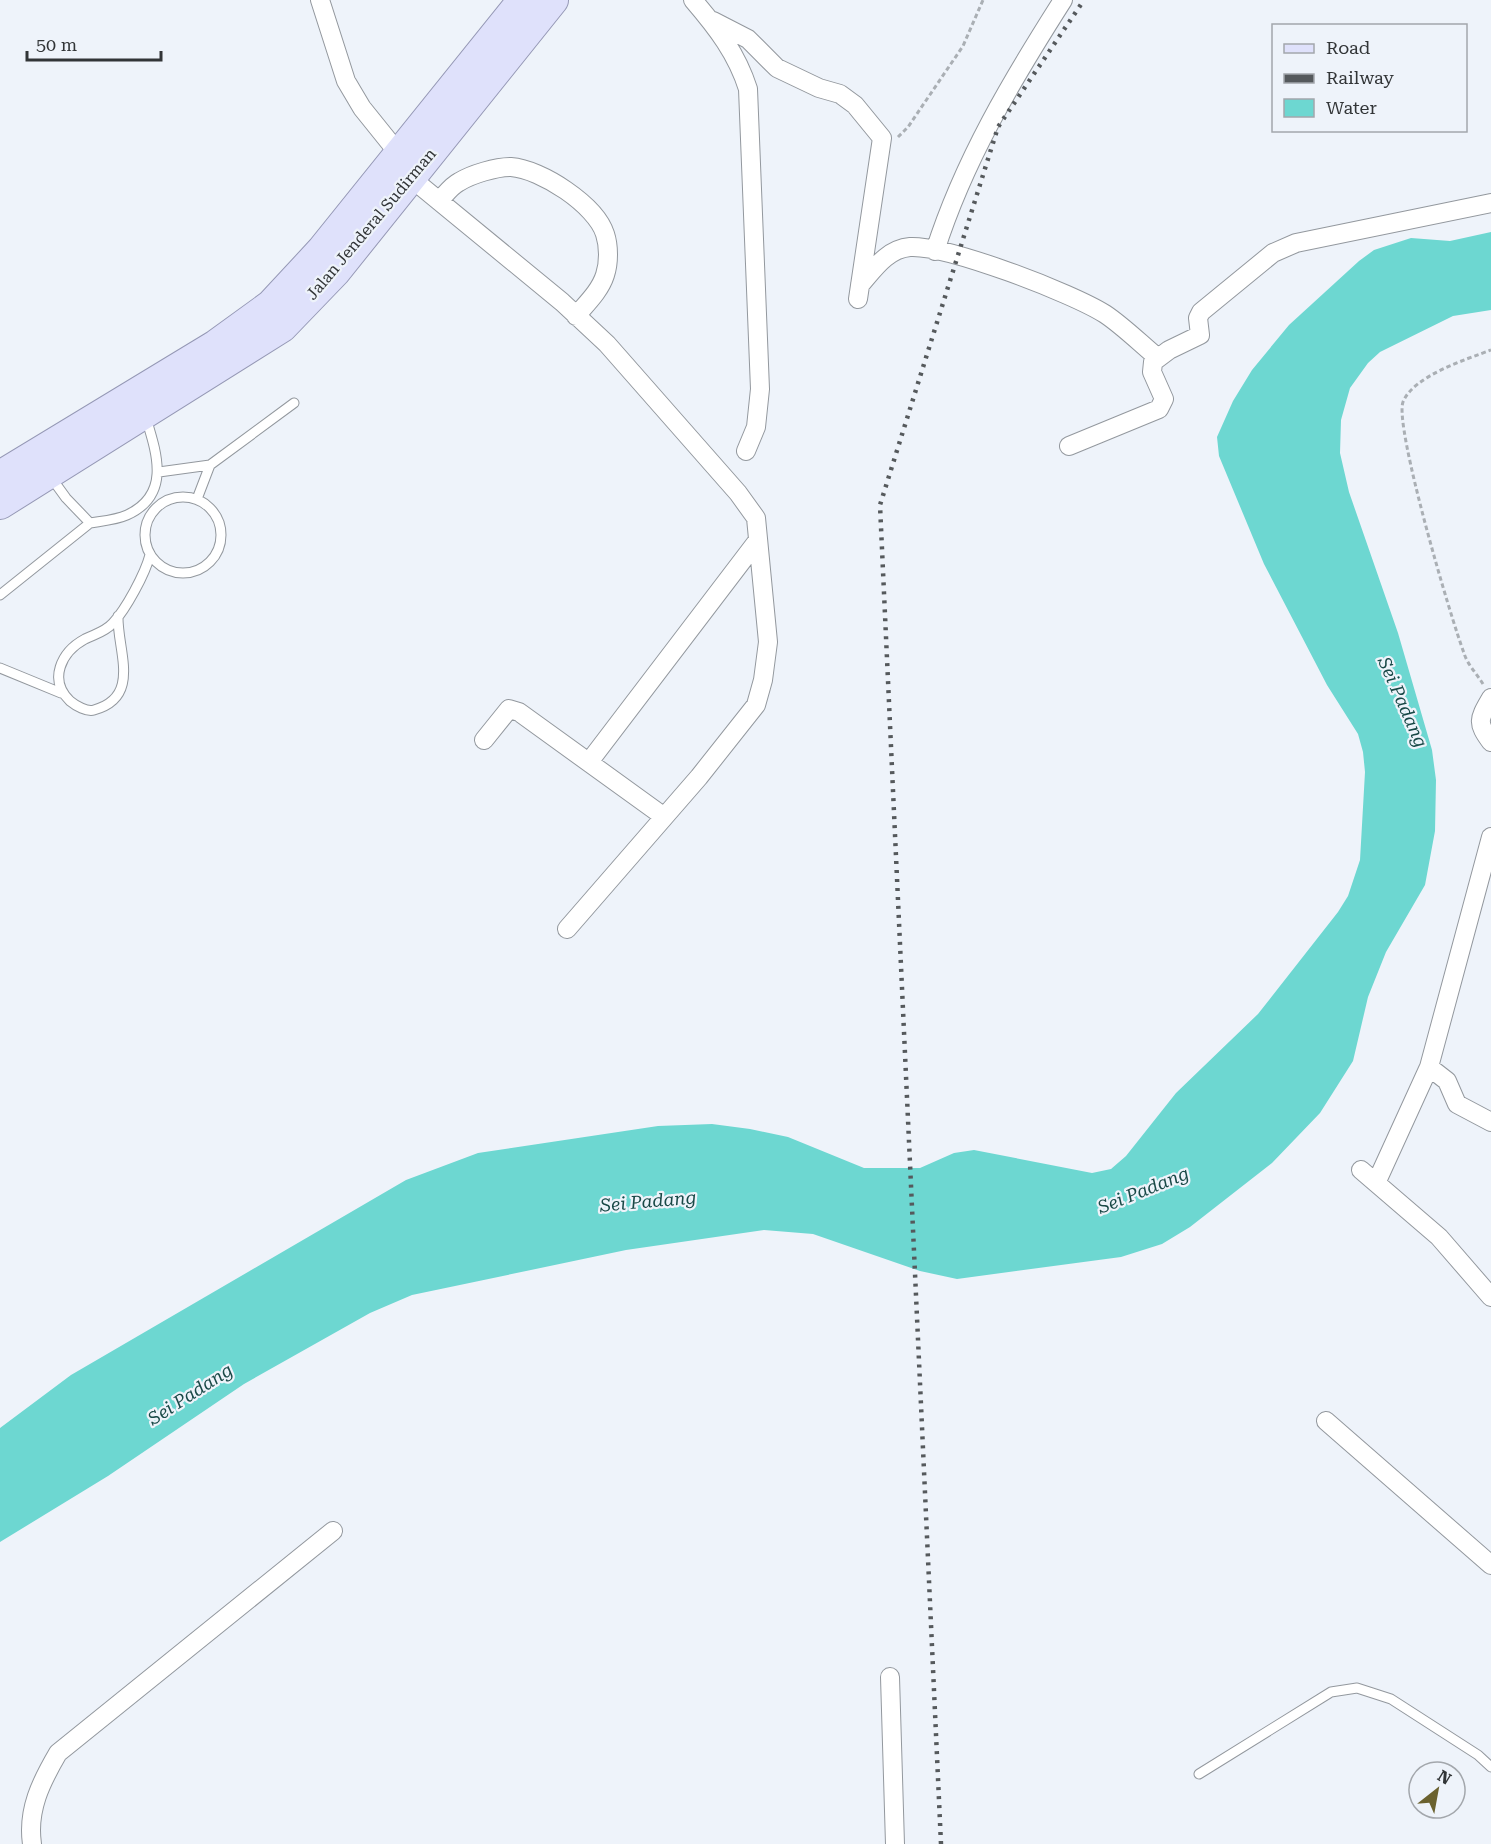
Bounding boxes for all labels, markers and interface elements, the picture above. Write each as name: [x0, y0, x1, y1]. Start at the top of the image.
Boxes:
scale bar: [27, 24, 160, 62]
legend: [1272, 24, 1467, 132]
text: 50 m: [36, 34, 77, 55]
text: Road: [1326, 37, 1371, 58]
text: Railway: [1326, 67, 1394, 88]
text: Water: [1326, 97, 1377, 118]
street label: Jalan Jenderal Sudirman: [302, 144, 440, 304]
water label: Sei Padang: [1373, 653, 1432, 750]
water label: Sei Padang: [1093, 1162, 1192, 1218]
water label: Sei Padang: [598, 1186, 697, 1216]
water label: Sei Padang: [143, 1359, 236, 1430]
north arrow: [1407, 1760, 1467, 1820]
text: N: [1434, 1766, 1455, 1789]

